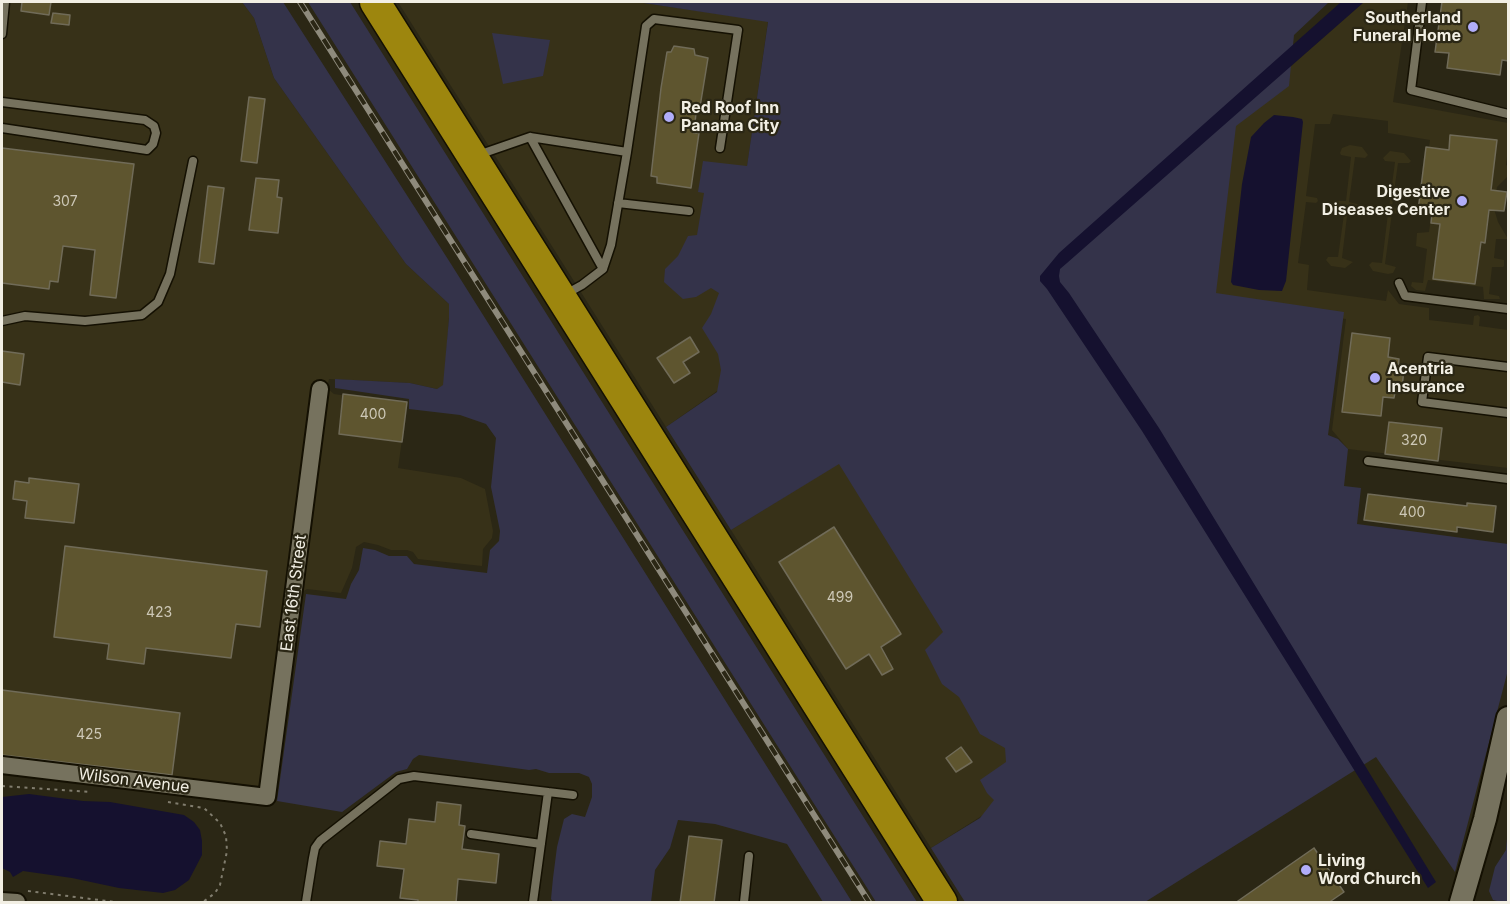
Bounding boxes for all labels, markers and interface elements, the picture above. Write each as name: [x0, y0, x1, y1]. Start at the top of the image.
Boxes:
place label: Southerland Funeral Home: [1353, 8, 1461, 46]
marker: Southerland Funeral Home: [1466, 20, 1480, 34]
place label: Red Roof Inn Panama City: [681, 98, 779, 136]
marker: Red Roof Inn Panama City: [662, 110, 676, 124]
place label: Digestive Diseases Center: [1322, 182, 1450, 220]
house number: 307: [52, 194, 78, 210]
marker: Digestive Diseases Center: [1455, 194, 1469, 208]
place label: Acentria Insurance: [1387, 359, 1465, 397]
marker: Acentria Insurance: [1368, 371, 1382, 385]
house number: 400: [360, 407, 386, 423]
house number: 320: [1401, 433, 1427, 449]
house number: 400: [1399, 505, 1425, 521]
street label: East 16th Street: [277, 533, 311, 653]
house number: 499: [827, 590, 853, 606]
house number: 423: [146, 605, 172, 621]
house number: 425: [76, 727, 102, 743]
street label: Wilson Avenue: [77, 765, 191, 797]
place label: Living Word Church: [1318, 851, 1421, 889]
marker: Living Word Church: [1299, 863, 1313, 877]

